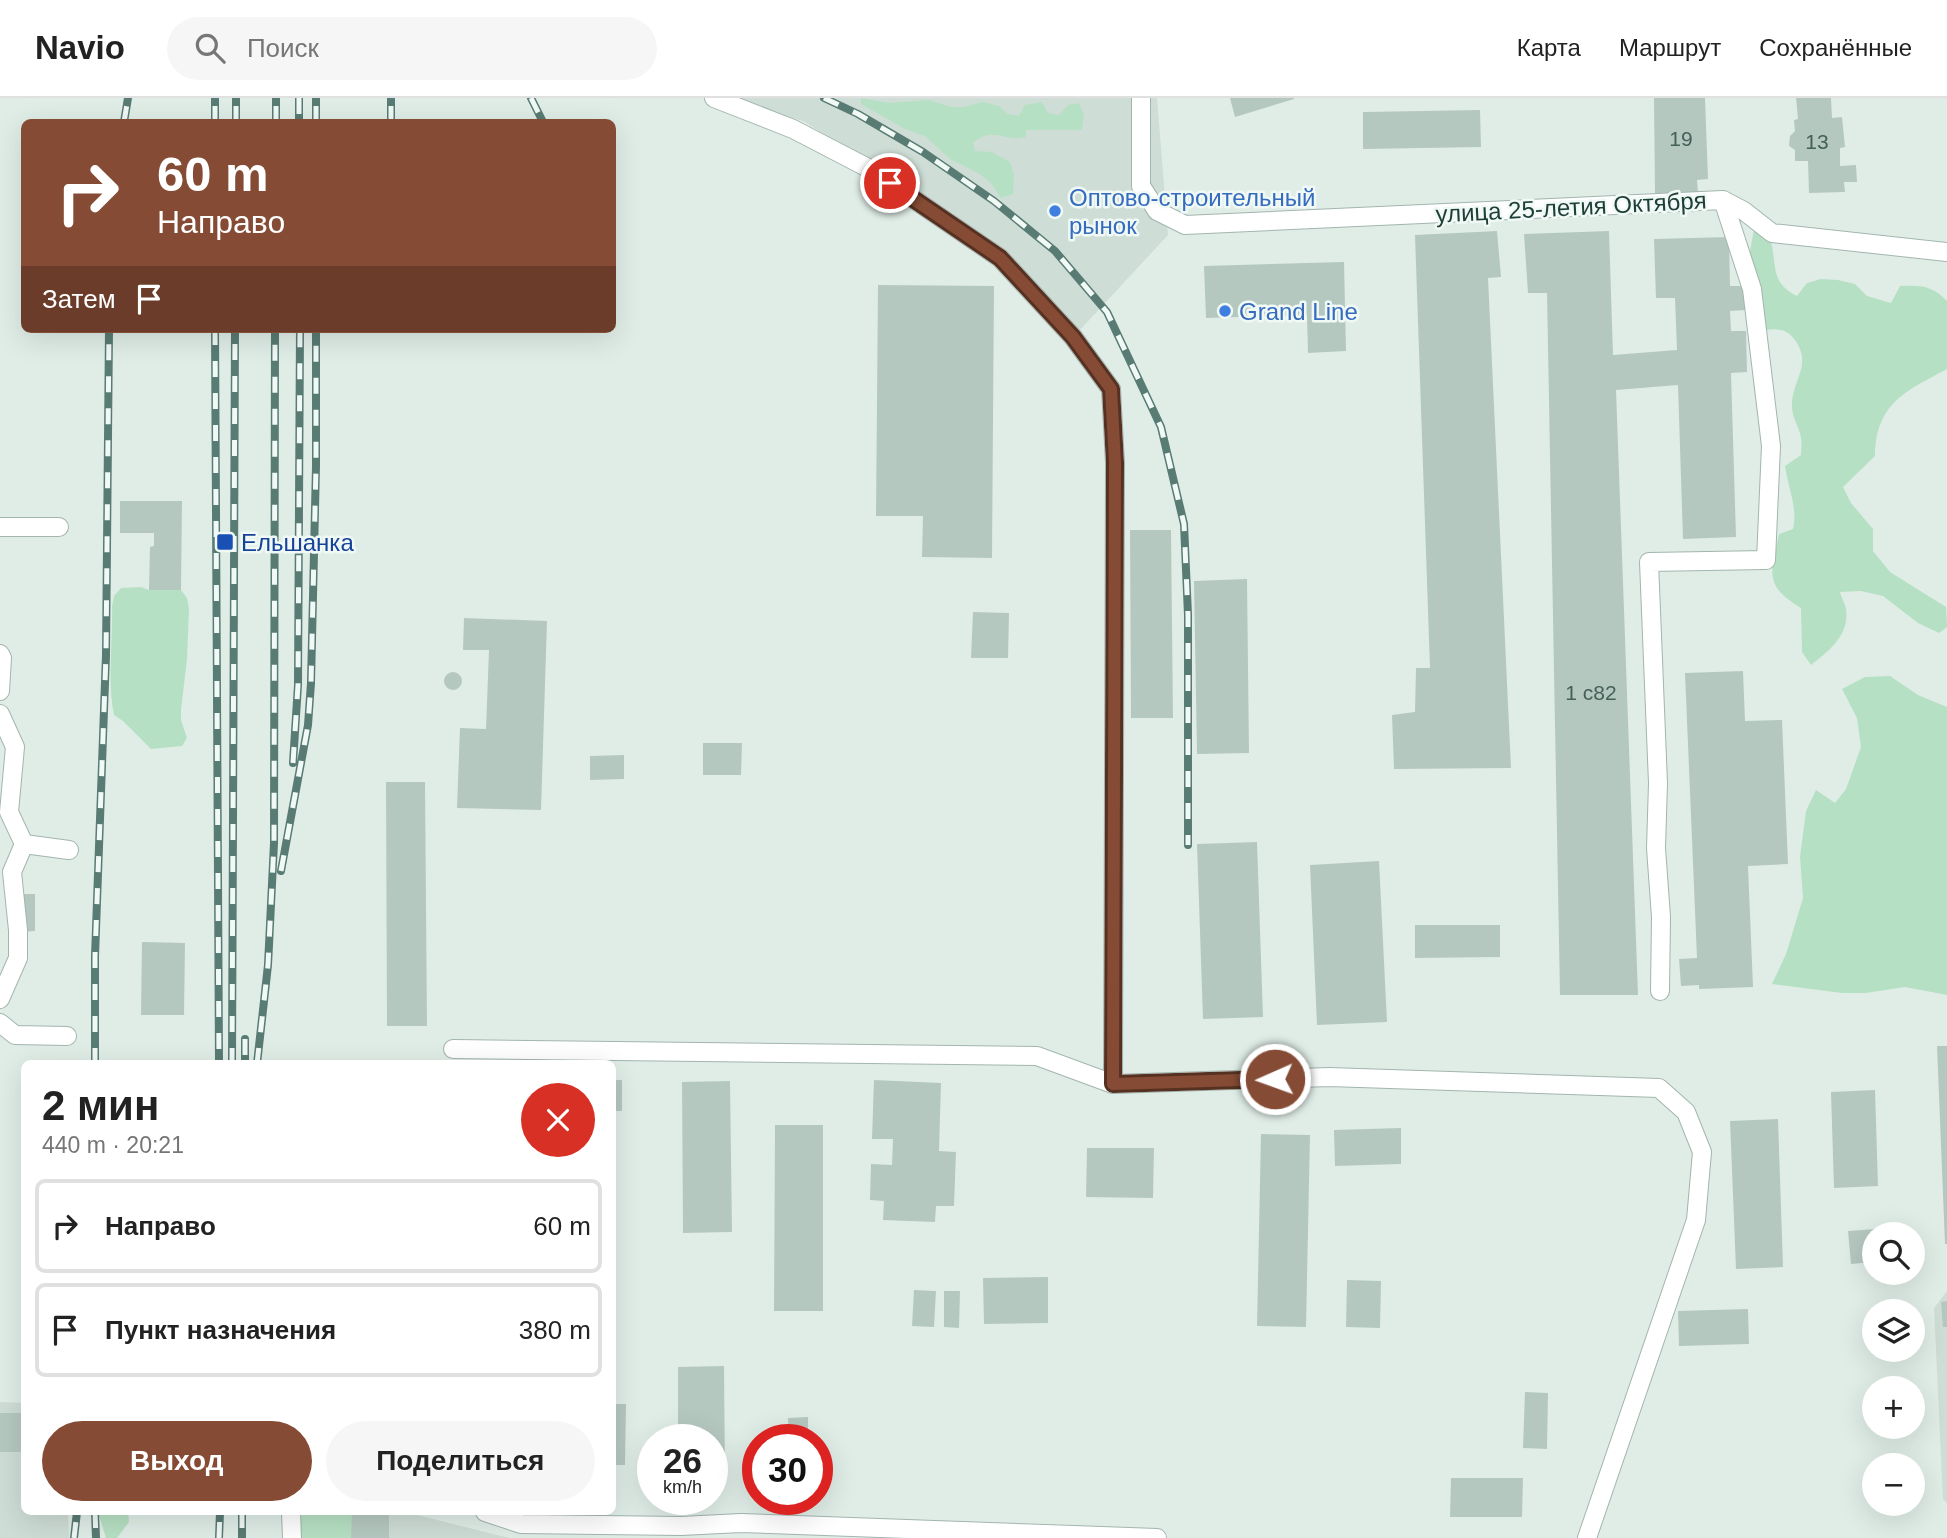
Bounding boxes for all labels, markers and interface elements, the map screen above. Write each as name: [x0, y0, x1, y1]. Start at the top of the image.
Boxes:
search box: [167, 17, 657, 80]
text: Navio: [35, 29, 125, 66]
icon: search: [191, 29, 229, 67]
text: Поиск: [247, 33, 319, 63]
text: Карта: [1517, 34, 1581, 61]
text: Маршрут: [1619, 34, 1721, 61]
text: Сохранённые: [1759, 34, 1912, 61]
house number: 19: [1669, 127, 1693, 150]
house number: 13: [1805, 130, 1829, 153]
icon: right: [42, 147, 133, 238]
text: 60 m: [157, 147, 269, 201]
pin: [860, 153, 920, 213]
icon: arrive: [871, 164, 909, 202]
place label: Оптово-строительный рынок: [1069, 184, 1315, 239]
street label: улица 25-летия Октября: [1435, 186, 1707, 228]
marker: Оптово-строительный рынок: [1047, 203, 1063, 219]
text: Направо: [157, 204, 285, 240]
icon: arrive: [130, 280, 168, 318]
text: Затем: [42, 284, 116, 314]
place label: Grand Line: [1239, 298, 1358, 325]
marker: Grand Line: [1217, 303, 1233, 319]
place label: Ельшанка: [241, 529, 354, 556]
marker: Ельшанка: [215, 532, 235, 552]
house number: 1 с82: [1565, 681, 1617, 704]
position arrow: [1238, 1042, 1312, 1116]
text: 2 мин: [42, 1082, 159, 1129]
button: close: [521, 1083, 595, 1157]
text: 440 m · 20:21: [42, 1132, 184, 1158]
icon: right: [46, 1207, 84, 1245]
text: Направо: [105, 1211, 216, 1241]
text: 60 m: [533, 1211, 591, 1241]
map controls: [1862, 1222, 1925, 1516]
button: search: [1862, 1222, 1925, 1285]
button: layers: [1862, 1299, 1925, 1362]
icon: arrive: [46, 1311, 84, 1349]
text: Пункт назначения: [105, 1315, 336, 1345]
text: 380 m: [519, 1315, 591, 1345]
button: +: [1862, 1376, 1925, 1439]
button: Выход: [42, 1421, 312, 1501]
button: Поделиться: [326, 1421, 595, 1501]
speed limit sign: 30: [742, 1424, 833, 1515]
text: 26: [663, 1441, 702, 1480]
button: −: [1862, 1453, 1925, 1516]
text: km/h: [663, 1477, 702, 1497]

